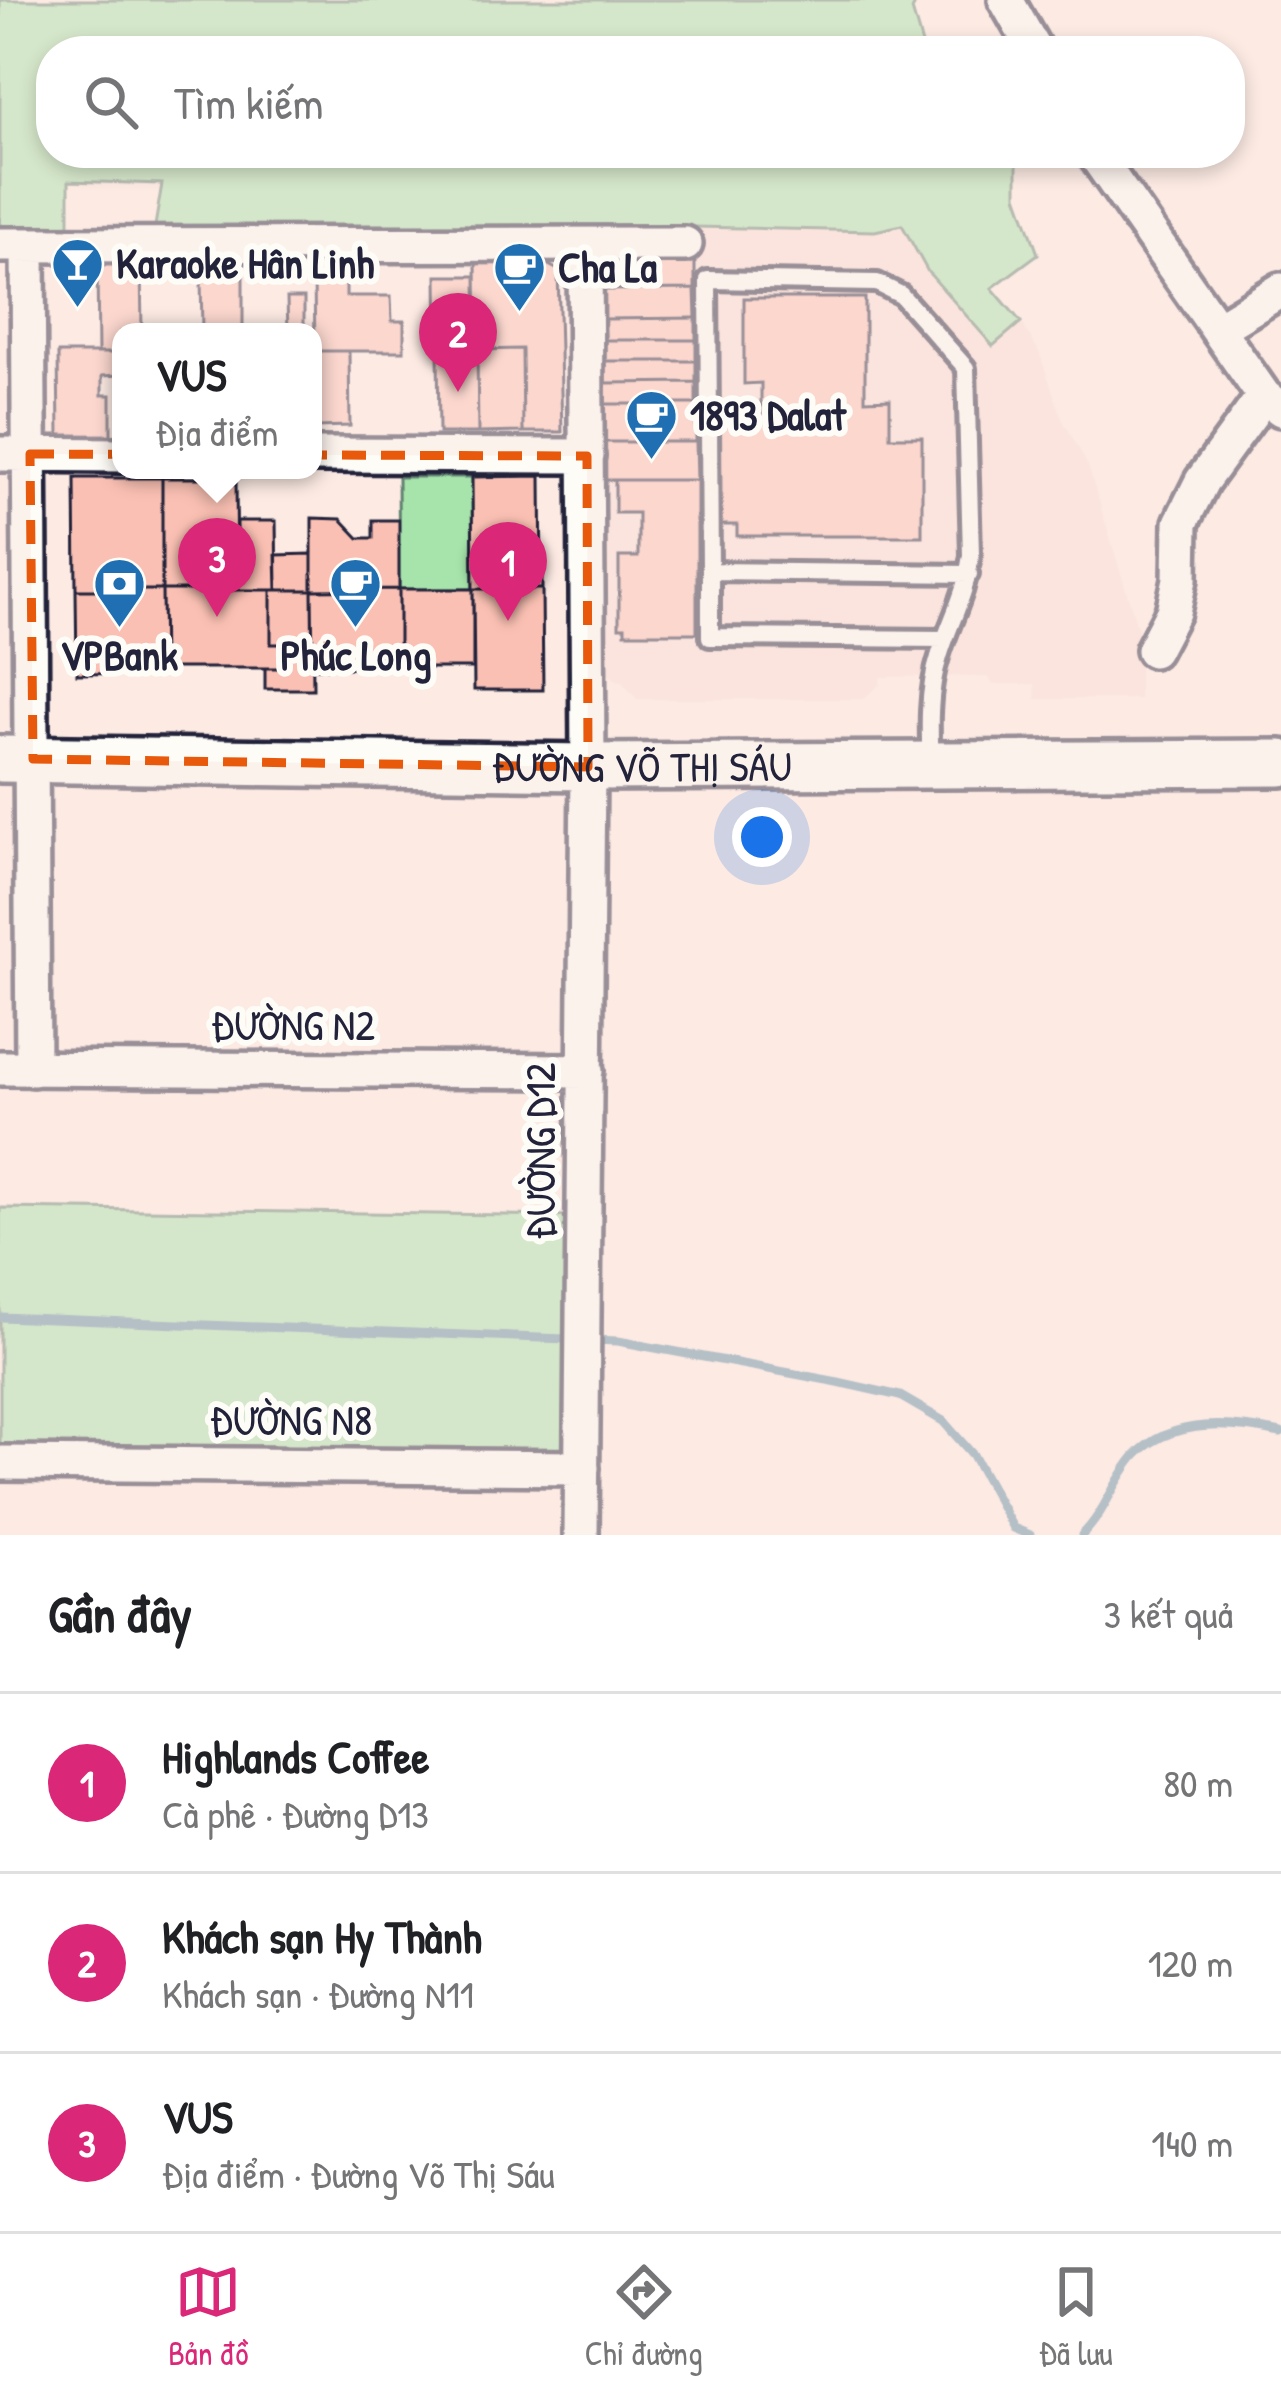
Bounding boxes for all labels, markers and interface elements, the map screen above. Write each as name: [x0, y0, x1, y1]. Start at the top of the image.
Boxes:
search box: [36, 36, 1245, 168]
icon: search: [78, 69, 144, 135]
text: Tìm kiếm: [174, 72, 323, 133]
place label: Karaoke Hân Linh: [116, 234, 375, 291]
bar icon: Karaoke Hân Linh: [49, 235, 105, 309]
place label: Cha La: [558, 238, 657, 295]
cafe icon: Cha La: [491, 239, 547, 313]
pin: 2: [419, 293, 497, 392]
popup: [112, 323, 322, 479]
text: VUS: [156, 344, 226, 405]
place label: 1893 Dalat: [690, 386, 847, 443]
cafe icon: 1893 Dalat: [623, 387, 679, 461]
text: Địa điểm: [156, 405, 278, 458]
pin: 3: [178, 518, 256, 617]
pin: 1: [469, 522, 547, 621]
bank icon: VPBank: [91, 555, 147, 629]
cafe icon: Phúc Long: [328, 555, 384, 629]
place label: VPBank: [60, 626, 179, 683]
place label: Phúc Long: [281, 626, 431, 684]
street label: ĐƯỜNG VÕ THỊ SÁU: [491, 737, 792, 795]
your location: [732, 807, 792, 867]
street label: ĐƯỜNG N2: [211, 996, 375, 1053]
street label: ĐƯỜNG D12: [511, 1062, 568, 1239]
street label: ĐƯỜNG N8: [210, 1391, 372, 1448]
text: Gần đây: [48, 1579, 192, 1648]
text: 3 kết quả: [1104, 1587, 1233, 1640]
text: Highlands Coffee: [162, 1726, 429, 1787]
text: 1: [80, 1756, 94, 1809]
text: 80 m: [1163, 1756, 1233, 1809]
text: Cà phê · Đường D13: [162, 1787, 429, 1840]
text: Khách sạn Hy Thành: [162, 1906, 482, 1967]
text: 2: [78, 1936, 96, 1989]
text: 120 m: [1148, 1936, 1233, 1989]
text: Khách sạn · Đường N11: [162, 1967, 474, 2020]
text: VUS: [162, 2086, 233, 2147]
text: 3: [78, 2116, 96, 2169]
text: 140 m: [1151, 2116, 1233, 2169]
text: Địa điểm · Đường Võ Thị Sáu: [162, 2147, 555, 2200]
tab: Bản đồ: [168, 2259, 248, 2375]
tab: Chỉ đường: [585, 2259, 703, 2375]
tab: Đã lưu: [1039, 2259, 1113, 2375]

